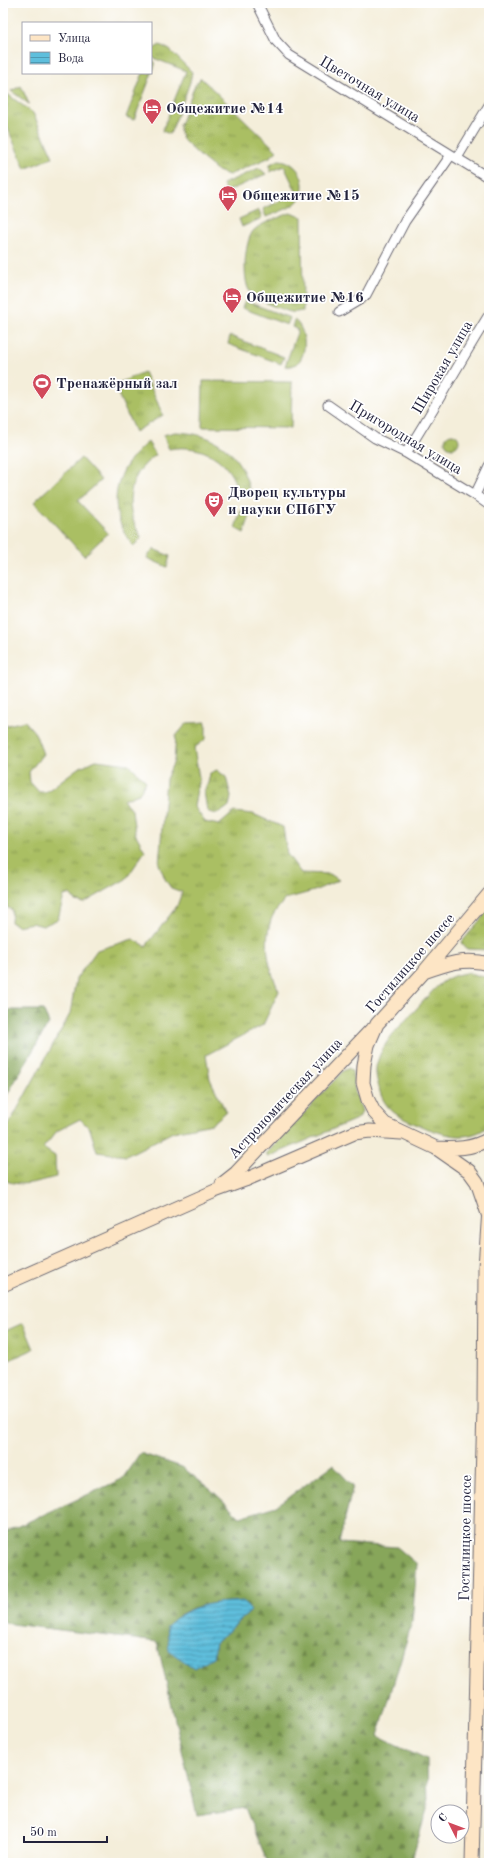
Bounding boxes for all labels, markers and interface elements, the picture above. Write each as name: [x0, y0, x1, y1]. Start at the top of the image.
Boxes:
legend: [22, 22, 152, 74]
text: Улица: [58, 33, 91, 45]
text: Вода: [58, 53, 84, 65]
street label: Цветочная улица: [316, 54, 423, 126]
hotel icon: Общежитие №14: [141, 97, 163, 125]
place label: Общежитие №14: [166, 102, 284, 117]
hotel icon: Общежитие №15: [217, 184, 239, 212]
place label: Общежитие №15: [242, 189, 360, 204]
hotel icon: Общежитие №16: [221, 286, 243, 314]
place label: Общежитие №16: [246, 291, 364, 306]
street label: Широкая улица: [411, 318, 476, 417]
sports icon: Тренажёрный зал: [31, 372, 53, 400]
place label: Тренажёрный зал: [56, 377, 178, 392]
street label: Пригородная улица: [346, 399, 465, 478]
place label: Дворец культуры и науки СПбГУ: [228, 486, 346, 518]
theatre icon: Дворец культуры и науки СПбГУ: [203, 490, 225, 518]
street label: Гостилицкое шоссе: [364, 911, 458, 1017]
street label: Астрономическая улица: [226, 1035, 346, 1162]
street label: Гостилицкое шоссе: [458, 1475, 475, 1601]
north arrow: [430, 1804, 470, 1844]
text: С: [437, 1812, 450, 1825]
scale bar: [24, 1818, 107, 1844]
text: 50 m: [30, 1826, 57, 1839]

